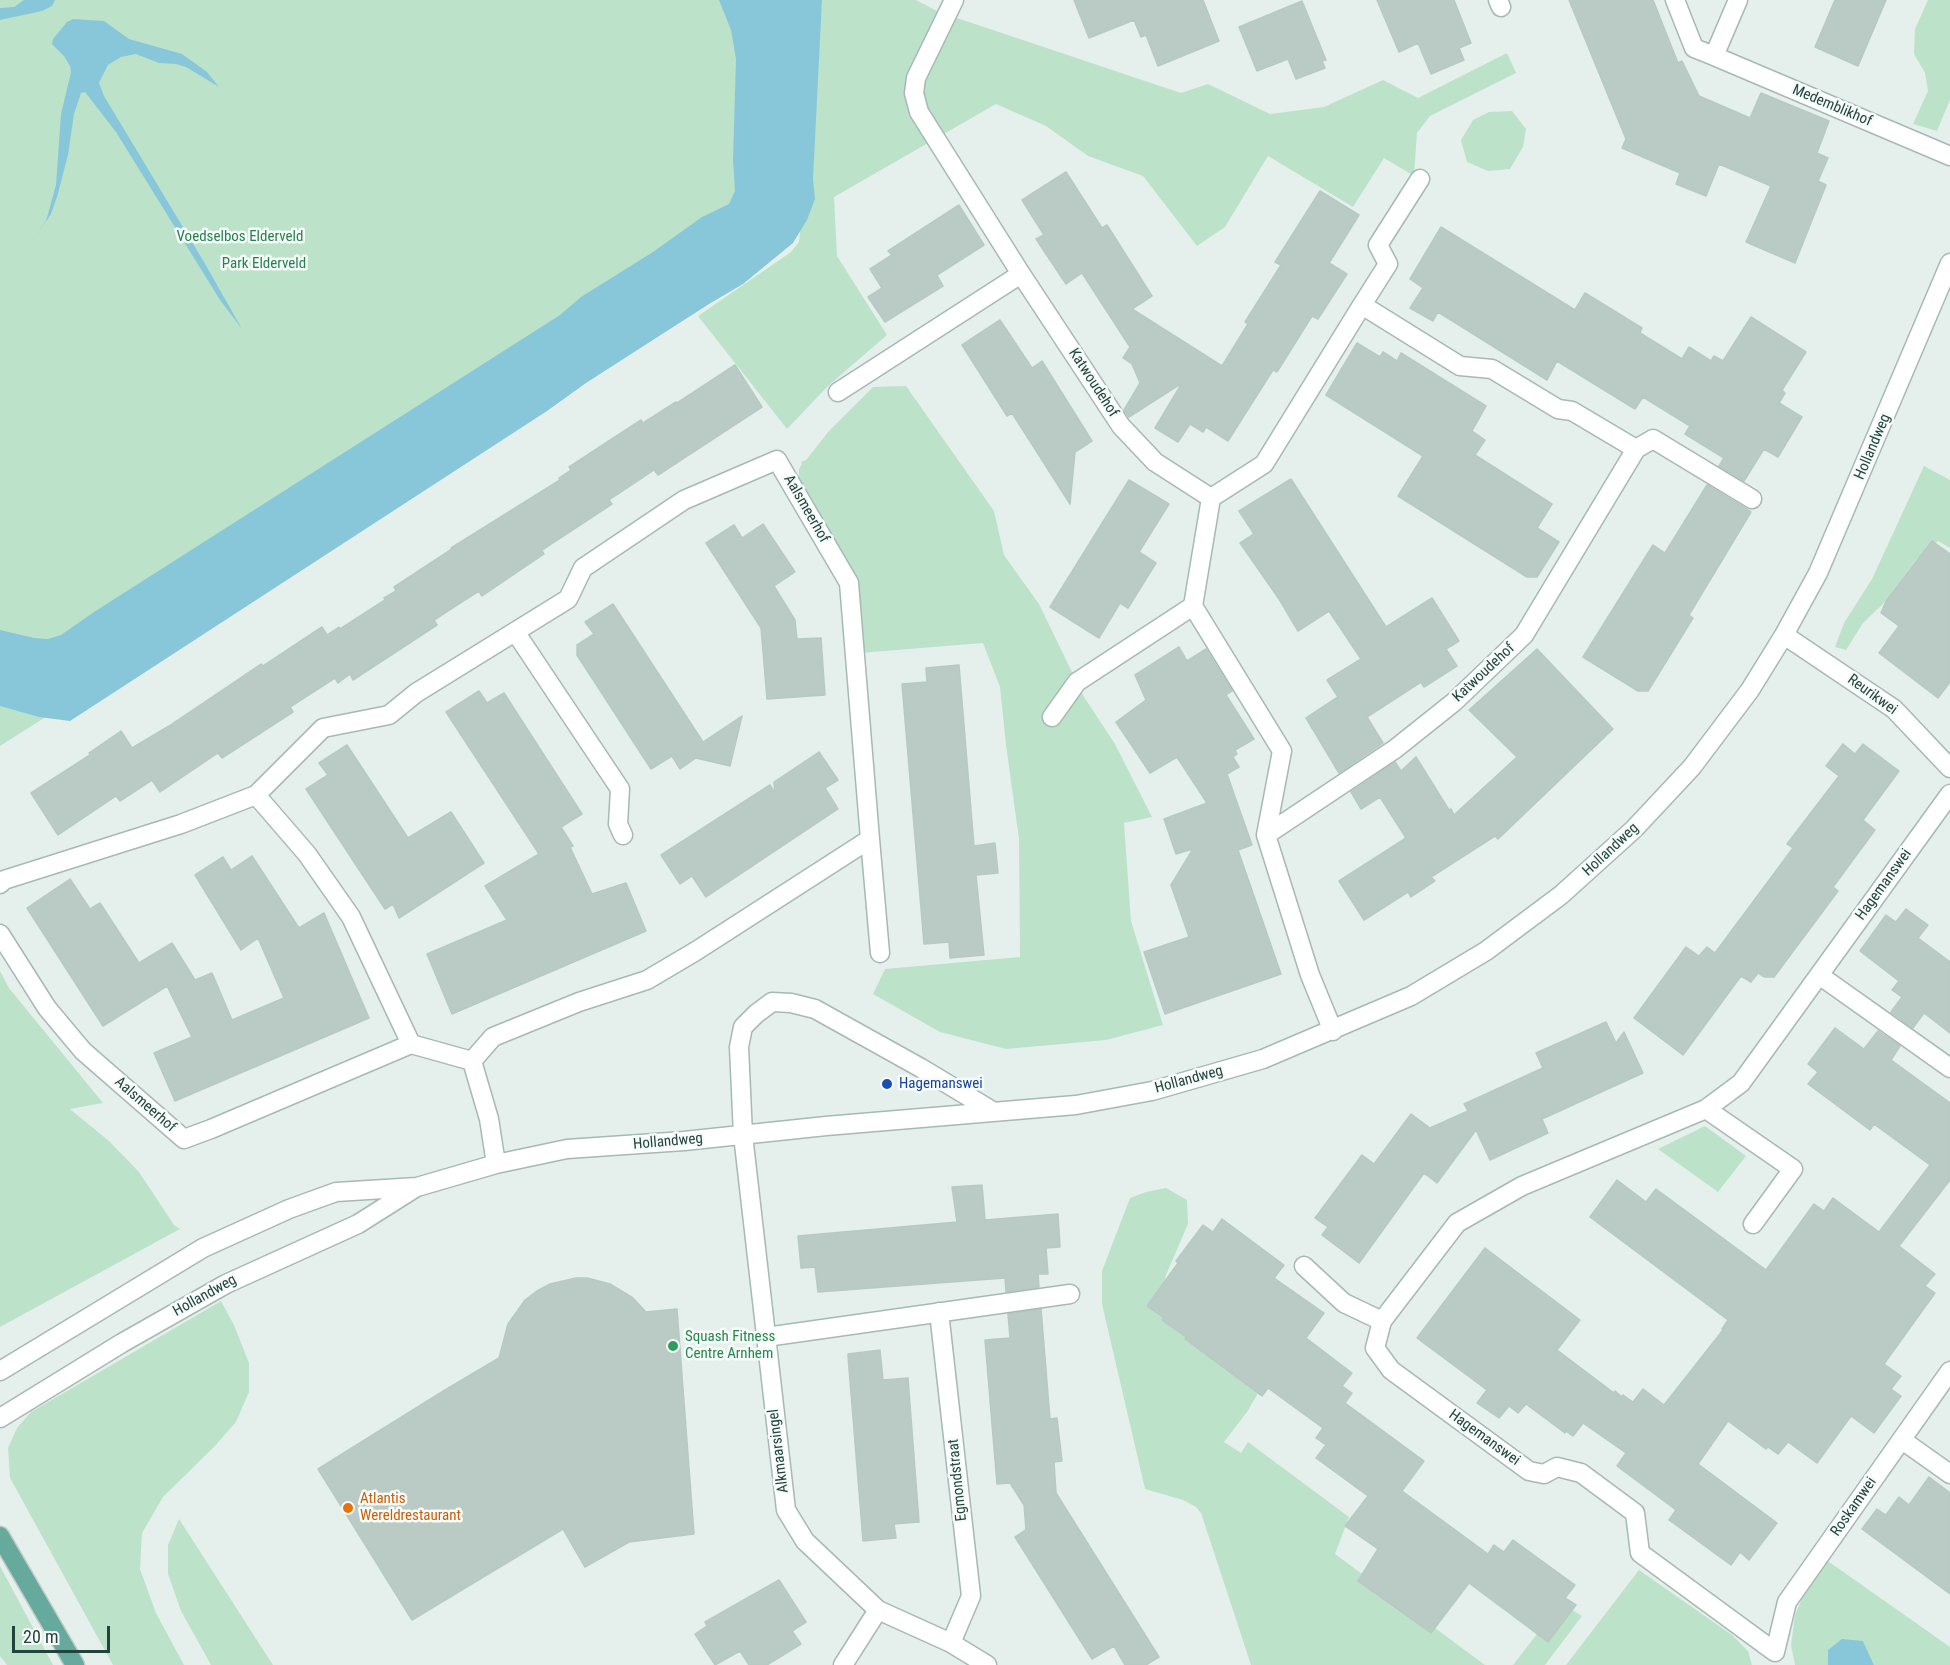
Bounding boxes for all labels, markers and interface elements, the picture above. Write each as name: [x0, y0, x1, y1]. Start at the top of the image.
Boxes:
street label: Medemblikhof: [1790, 81, 1874, 131]
park label: Voedselbos Elderveld: [177, 228, 303, 246]
park label: Park Elderveld: [222, 255, 306, 273]
street label: Katwoudehof: [1064, 345, 1122, 421]
street label: Hollandweg: [1851, 411, 1895, 483]
street label: Aalsmeerhof: [779, 472, 833, 546]
street label: Katwoudehof: [1449, 640, 1519, 706]
street label: Reurikwei: [1844, 671, 1900, 719]
street label: Hollandweg: [1579, 820, 1643, 880]
street label: Hagemanswei: [1852, 846, 1916, 924]
street label: Hollandweg: [1153, 1062, 1225, 1098]
street label: Aalsmeerhof: [111, 1073, 179, 1137]
place label: Hagemanswei: [899, 1075, 983, 1093]
marker: Hagemanswei: [880, 1077, 894, 1091]
street label: Hollandweg: [632, 1130, 704, 1154]
street label: Hollandweg: [170, 1271, 240, 1321]
place label: Squash Fitness Centre Arnhem: [685, 1328, 775, 1363]
marker: Squash Fitness Centre Arnhem: [666, 1339, 680, 1353]
street label: Hagemanswei: [1445, 1406, 1523, 1470]
street label: Alkmaarsingel: [765, 1408, 793, 1494]
street label: Egmondstraat: [945, 1438, 971, 1522]
street label: Roskamwei: [1827, 1474, 1881, 1540]
place label: Atlantis Wereldrestaurant: [360, 1490, 461, 1525]
marker: Atlantis Wereldrestaurant: [341, 1501, 355, 1515]
scale bar: [15, 1614, 112, 1652]
text: 20 m: [23, 1626, 58, 1647]

